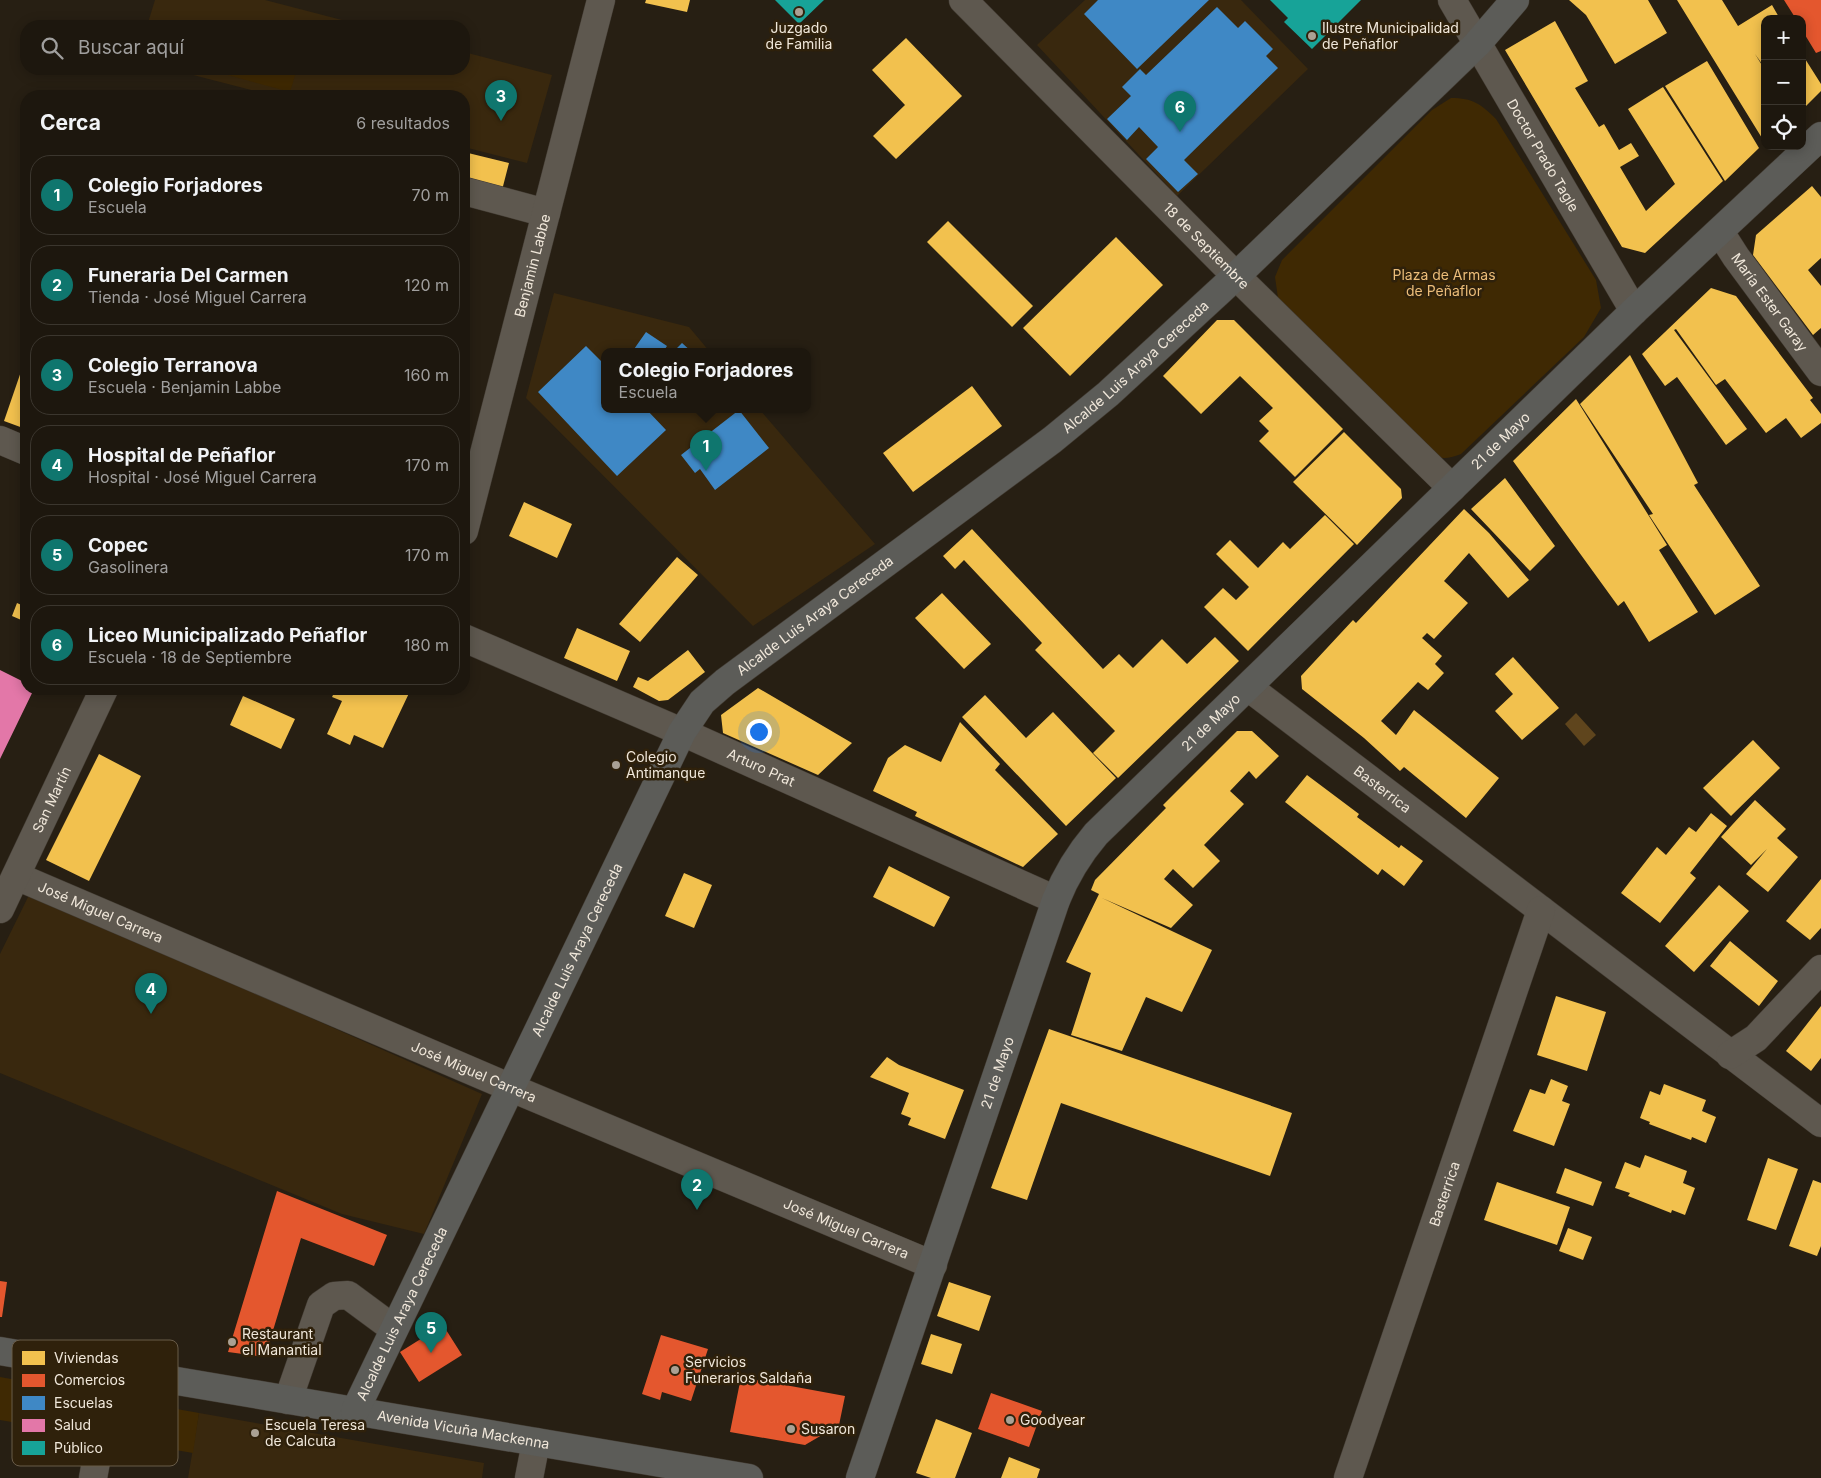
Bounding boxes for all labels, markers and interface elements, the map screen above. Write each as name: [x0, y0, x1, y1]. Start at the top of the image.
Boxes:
marker: Juzgado de Familia: [793, 6, 805, 18]
map controls: [1761, 15, 1806, 150]
button: +: [1761, 15, 1806, 60]
place label: Juzgado de Familia: [766, 19, 832, 52]
place label: Ilustre Municipalidad de Peñaflor: [1322, 19, 1459, 52]
search box: [20, 20, 470, 75]
marker: Ilustre Municipalidad de Peñaflor: [1306, 30, 1318, 42]
icon: search: [38, 34, 66, 62]
text: Buscar aquí: [78, 36, 184, 59]
button: −: [1761, 60, 1806, 105]
pin: 3: [485, 80, 517, 121]
pin: 6: [1164, 91, 1196, 132]
street label: Doctor Prado Tagle: [1504, 96, 1583, 214]
button: locate: [1761, 105, 1806, 150]
text: Cerca: [40, 110, 101, 135]
text: 6 resultados: [356, 113, 450, 133]
text: Colegio Forjadores: [88, 174, 263, 197]
text: 1: [54, 185, 60, 205]
text: 70 m: [412, 185, 449, 205]
text: Escuela: [88, 197, 147, 217]
street label: 18 de Septiembre: [1160, 199, 1253, 292]
street label: Benjamin Labbe: [511, 212, 553, 319]
street label: María Ester Garay: [1728, 249, 1812, 355]
text: Funeraria Del Carmen: [88, 264, 289, 287]
park label: Plaza de Armas de Peñaflor: [1392, 266, 1496, 299]
text: 2: [52, 275, 62, 295]
text: 120 m: [404, 275, 449, 295]
text: Tienda · José Miguel Carrera: [88, 287, 307, 307]
street label: Alcalde Luis Araya Cereceda: [1058, 297, 1212, 436]
popup: [601, 348, 811, 413]
text: Colegio Terranova: [88, 354, 258, 377]
text: Colegio Forjadores: [619, 359, 793, 382]
text: 3: [52, 365, 62, 385]
text: 160 m: [404, 365, 449, 385]
text: Escuela · Benjamin Labbe: [88, 377, 281, 397]
text: Escuela: [619, 382, 677, 402]
street label: 21 de Mayo: [1467, 408, 1533, 473]
pin: 1: [690, 430, 722, 471]
text: Hospital de Peñaflor: [88, 444, 276, 467]
text: 4: [52, 455, 62, 475]
text: 170 m: [405, 455, 449, 475]
text: Hospital · José Miguel Carrera: [88, 467, 317, 487]
text: Copec: [88, 534, 148, 557]
text: 5: [52, 545, 62, 565]
text: 170 m: [405, 545, 449, 565]
street label: Alcalde Luis Araya Cereceda: [733, 552, 896, 679]
text: Gasolinera: [88, 557, 169, 577]
text: Liceo Municipalizado Peñaflor: [88, 624, 367, 647]
text: 6: [52, 635, 62, 655]
text: 180 m: [404, 635, 449, 655]
text: Escuela · 18 de Septiembre: [88, 647, 292, 667]
street label: 21 de Mayo: [1178, 690, 1243, 754]
your location: [746, 719, 772, 745]
street label: Arturo Prat: [725, 744, 798, 790]
place label: Colegio Antimanque: [626, 748, 705, 781]
marker: Colegio Antimanque: [610, 759, 622, 771]
street label: Basterrica: [1351, 762, 1415, 816]
street label: San Martín: [28, 763, 74, 835]
street label: Alcalde Luis Araya Cereceda: [528, 860, 626, 1039]
street label: José Miguel Carrera: [36, 878, 166, 946]
pin: 4: [135, 973, 167, 1014]
street label: 21 de Mayo: [977, 1034, 1017, 1111]
street label: José Miguel Carrera: [409, 1037, 539, 1106]
street label: Basterrica: [1425, 1159, 1463, 1228]
pin: 2: [681, 1169, 713, 1210]
street label: José Miguel Carrera: [781, 1194, 912, 1262]
street label: Alcalde Luis Araya Cereceda: [352, 1224, 450, 1403]
pin: 5: [415, 1312, 447, 1353]
place label: Restaurant el Manantial: [242, 1325, 322, 1358]
marker: Restaurant el Manantial: [226, 1336, 238, 1348]
legend: [12, 1340, 178, 1466]
text: Viviendas: [54, 1349, 119, 1366]
place label: Servicios Funerarios Saldaña: [685, 1353, 812, 1386]
marker: Servicios Funerarios Saldaña: [669, 1364, 681, 1376]
text: Comercios: [54, 1371, 125, 1388]
text: Escuelas: [54, 1394, 113, 1411]
street label: Avenida Vicuña Mackenna: [376, 1406, 551, 1452]
place label: Goodyear: [1020, 1411, 1085, 1428]
marker: Goodyear: [1004, 1414, 1016, 1426]
text: Salud: [54, 1416, 91, 1433]
place label: Escuela Teresa de Calcuta: [265, 1416, 365, 1449]
place label: Susaron: [801, 1420, 855, 1437]
marker: Susaron: [785, 1423, 797, 1435]
marker: Escuela Teresa de Calcuta: [249, 1427, 261, 1439]
text: Público: [54, 1439, 103, 1456]

